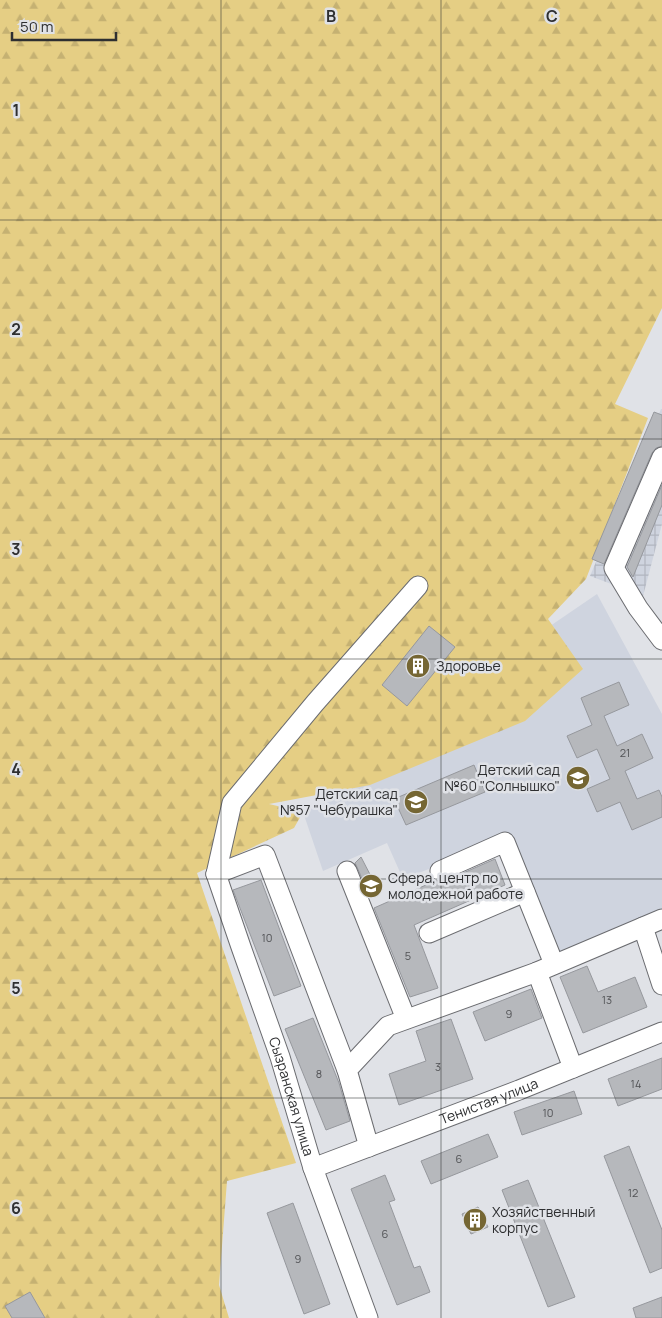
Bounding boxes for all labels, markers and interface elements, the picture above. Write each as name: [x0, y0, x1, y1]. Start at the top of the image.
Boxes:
text: B: [326, 5, 336, 27]
text: C: [546, 5, 558, 27]
scale bar: [12, 10, 116, 42]
text: 50 m: [20, 16, 54, 37]
text: 1: [12, 99, 20, 121]
text: 2: [11, 318, 21, 340]
text: 3: [11, 538, 21, 560]
building icon: Здоровье: [405, 653, 431, 679]
place label: Здоровье: [436, 656, 501, 675]
house number: 21: [620, 745, 630, 760]
text: 4: [11, 758, 21, 780]
place label: Детский сад №60 "Солнышко": [444, 760, 560, 795]
school or university icon: Детский сад №60 "Солнышко": [565, 765, 591, 791]
place label: Детский сад №57 "Чебурашка": [280, 784, 398, 819]
school or university icon: Детский сад №57 "Чебурашка": [403, 789, 429, 815]
place label: Сфера, центр по молодежной работе: [388, 868, 523, 903]
school or university icon: Сфера, центр по молодежной работе: [358, 873, 384, 899]
house number: 10: [261, 930, 273, 945]
house number: 5: [405, 948, 411, 963]
text: 5: [11, 977, 21, 999]
house number: 13: [602, 992, 612, 1007]
house number: 9: [506, 1006, 513, 1021]
street label: Сызранская улица: [265, 1034, 319, 1158]
house number: 3: [435, 1059, 441, 1074]
house number: 8: [316, 1066, 322, 1081]
street label: Тенистая улица: [437, 1073, 541, 1128]
house number: 14: [631, 1076, 641, 1091]
house number: 10: [542, 1105, 554, 1120]
house number: 6: [456, 1151, 463, 1166]
house number: 12: [628, 1185, 638, 1200]
text: 6: [11, 1197, 21, 1219]
place label: Хозяйственный корпус: [492, 1202, 595, 1237]
building icon: Хозяйственный корпус: [462, 1207, 488, 1233]
house number: 6: [382, 1226, 389, 1241]
house number: 9: [295, 1251, 302, 1266]

